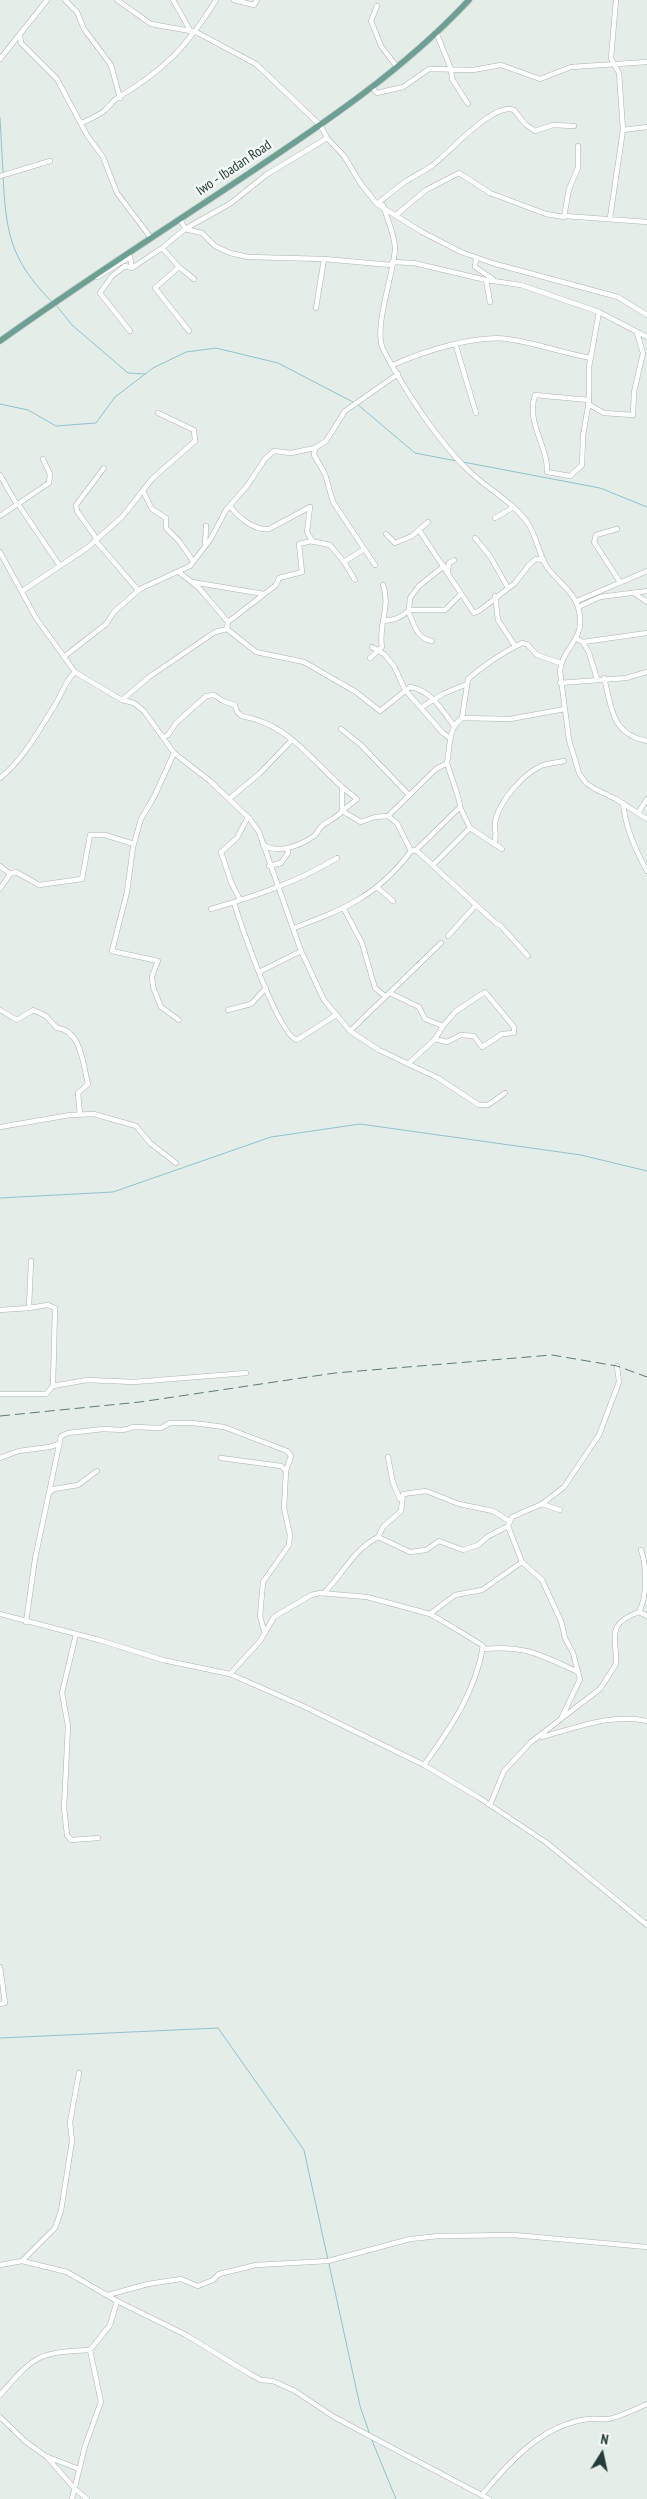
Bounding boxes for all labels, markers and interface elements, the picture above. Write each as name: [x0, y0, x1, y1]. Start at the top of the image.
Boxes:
street label: Iwo - Ibadan Road: [193, 137, 275, 199]
north arrow: [577, 2429, 627, 2479]
text: N: [599, 2430, 610, 2449]

